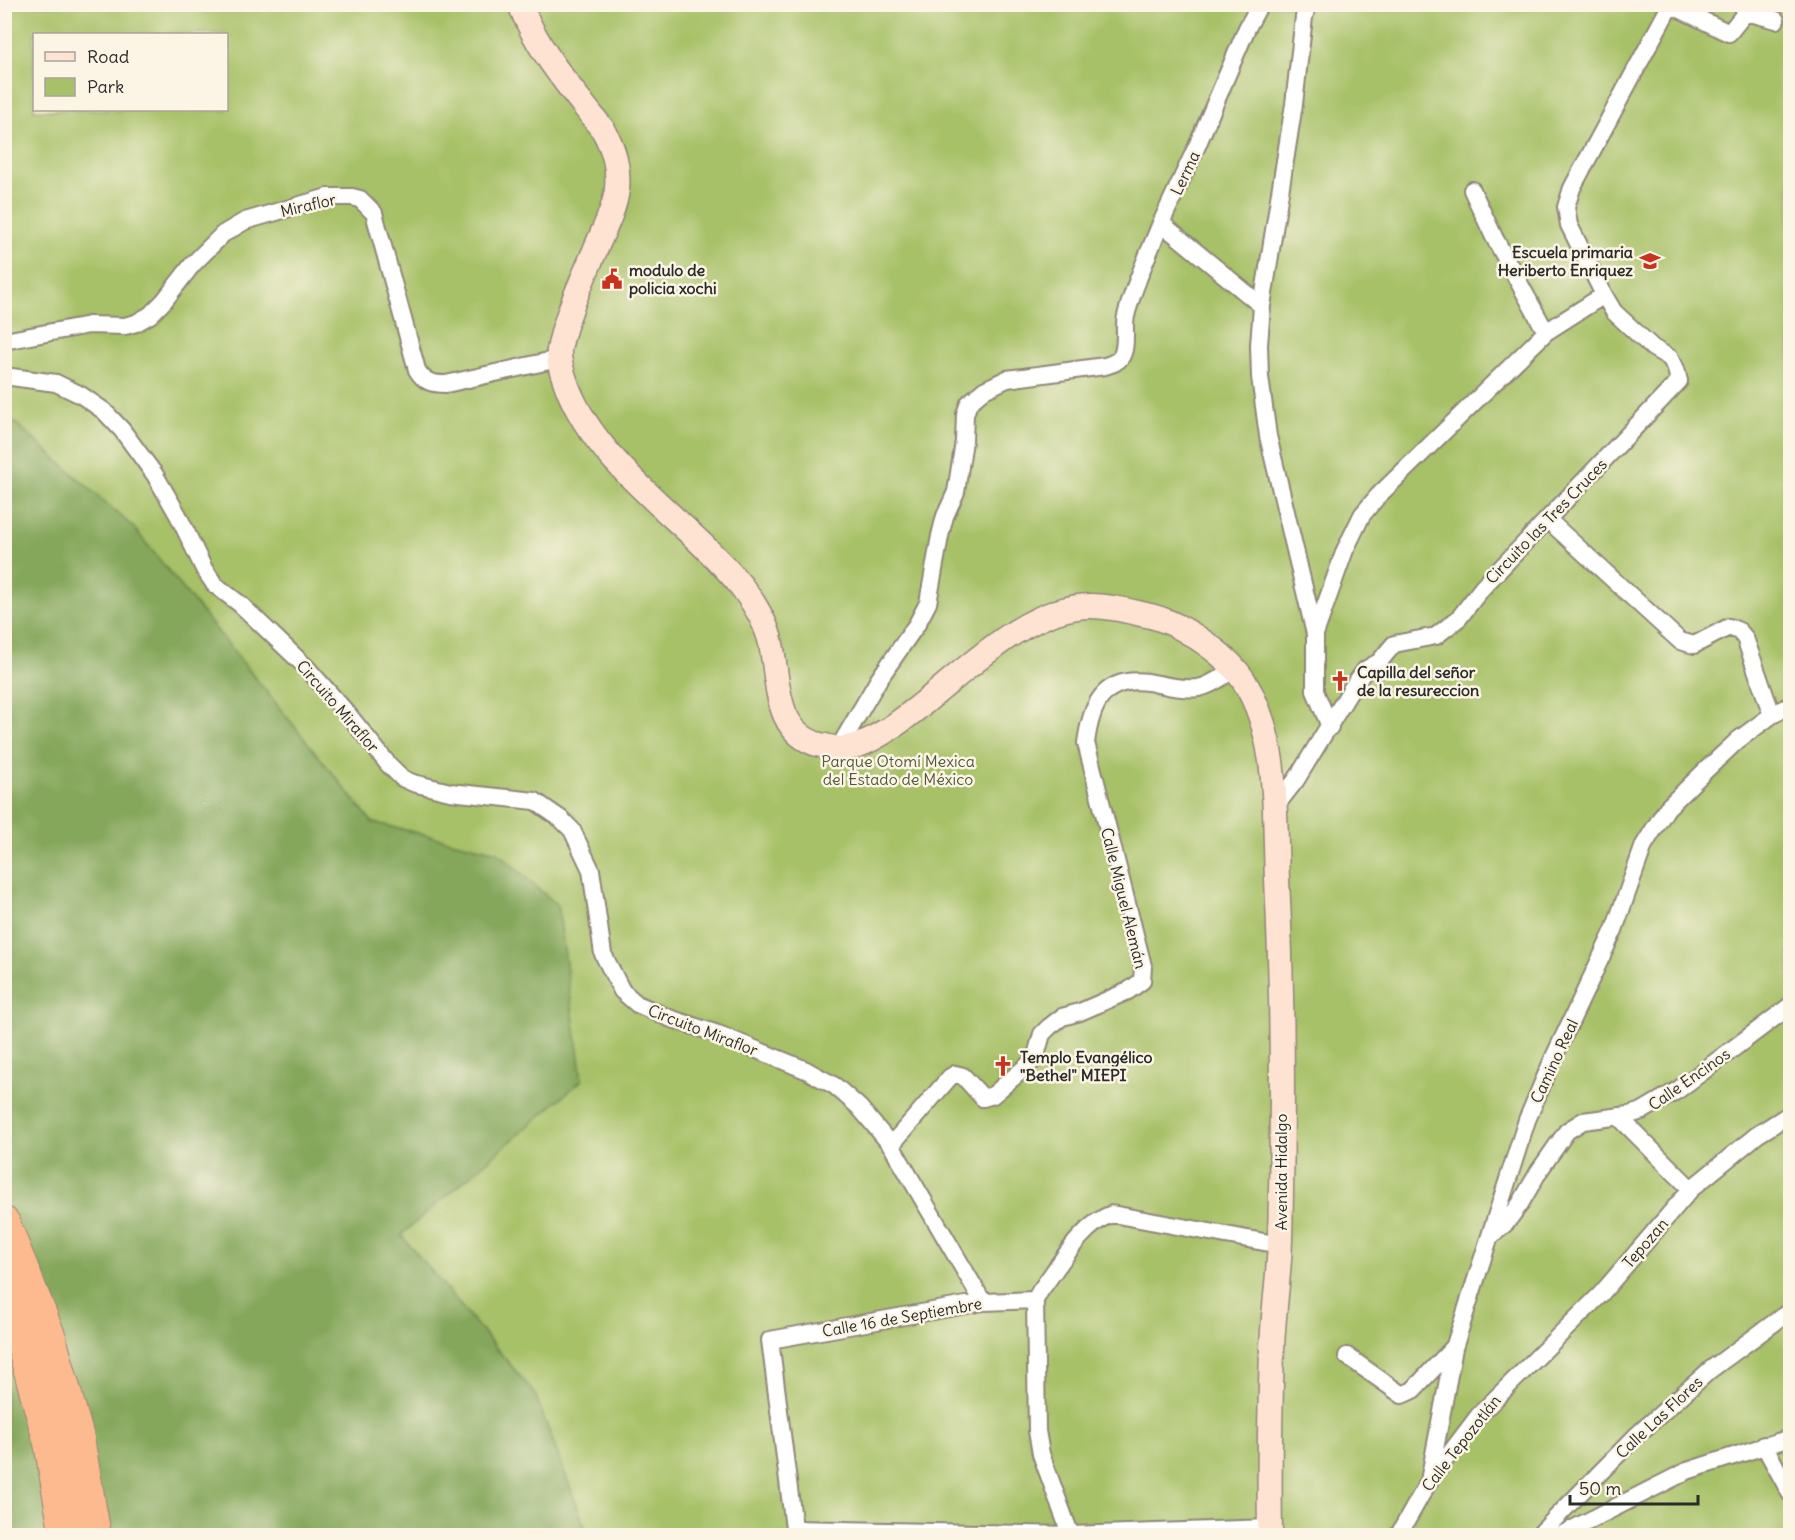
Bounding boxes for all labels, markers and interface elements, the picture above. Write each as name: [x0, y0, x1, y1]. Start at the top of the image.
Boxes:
legend: [33, 33, 228, 111]
text: Road: [87, 45, 130, 68]
text: Park: [87, 75, 124, 98]
street label: Lerma: [1166, 148, 1204, 198]
street label: Miraflor: [278, 189, 338, 221]
place label: Escuela primaria Heriberto Enriquez: [1498, 242, 1633, 281]
school or university icon: Escuela primaria Heriberto Enriquez: [1638, 249, 1662, 273]
place label: modulo de policia xochi: [629, 260, 716, 299]
public building icon: modulo de policia xochi: [600, 267, 624, 291]
street label: Circuito las Tres Cruces: [1481, 454, 1611, 588]
street label: Circuito Miraflor: [292, 656, 384, 757]
place label: Capilla del señor de la resureccion: [1357, 662, 1479, 700]
church icon: Capilla del señor de la resureccion: [1328, 669, 1352, 693]
park label: Parque Otomí Mexica del Estado de México: [821, 751, 975, 789]
street label: Calle Miguel Alemán: [1097, 825, 1151, 971]
street label: Circuito Miraflor: [645, 1000, 761, 1060]
street label: Camino Real: [1526, 1016, 1582, 1106]
street label: Calle Encinos: [1644, 1044, 1734, 1114]
place label: Templo Evangélico "Bethel" MIEPI: [1020, 1047, 1152, 1085]
church icon: Templo Evangélico "Bethel" MIEPI: [991, 1054, 1015, 1078]
street label: Avenida Hidalgo: [1271, 1114, 1291, 1230]
street label: Tepozan: [1618, 1214, 1672, 1272]
street label: Calle 16 de Septiembre: [821, 1293, 983, 1341]
street label: Calle Las Flores: [1611, 1372, 1707, 1462]
street label: Calle Tepozotlán: [1417, 1391, 1505, 1495]
scale bar: [1570, 1468, 1698, 1506]
text: 50 m: [1579, 1477, 1621, 1500]

